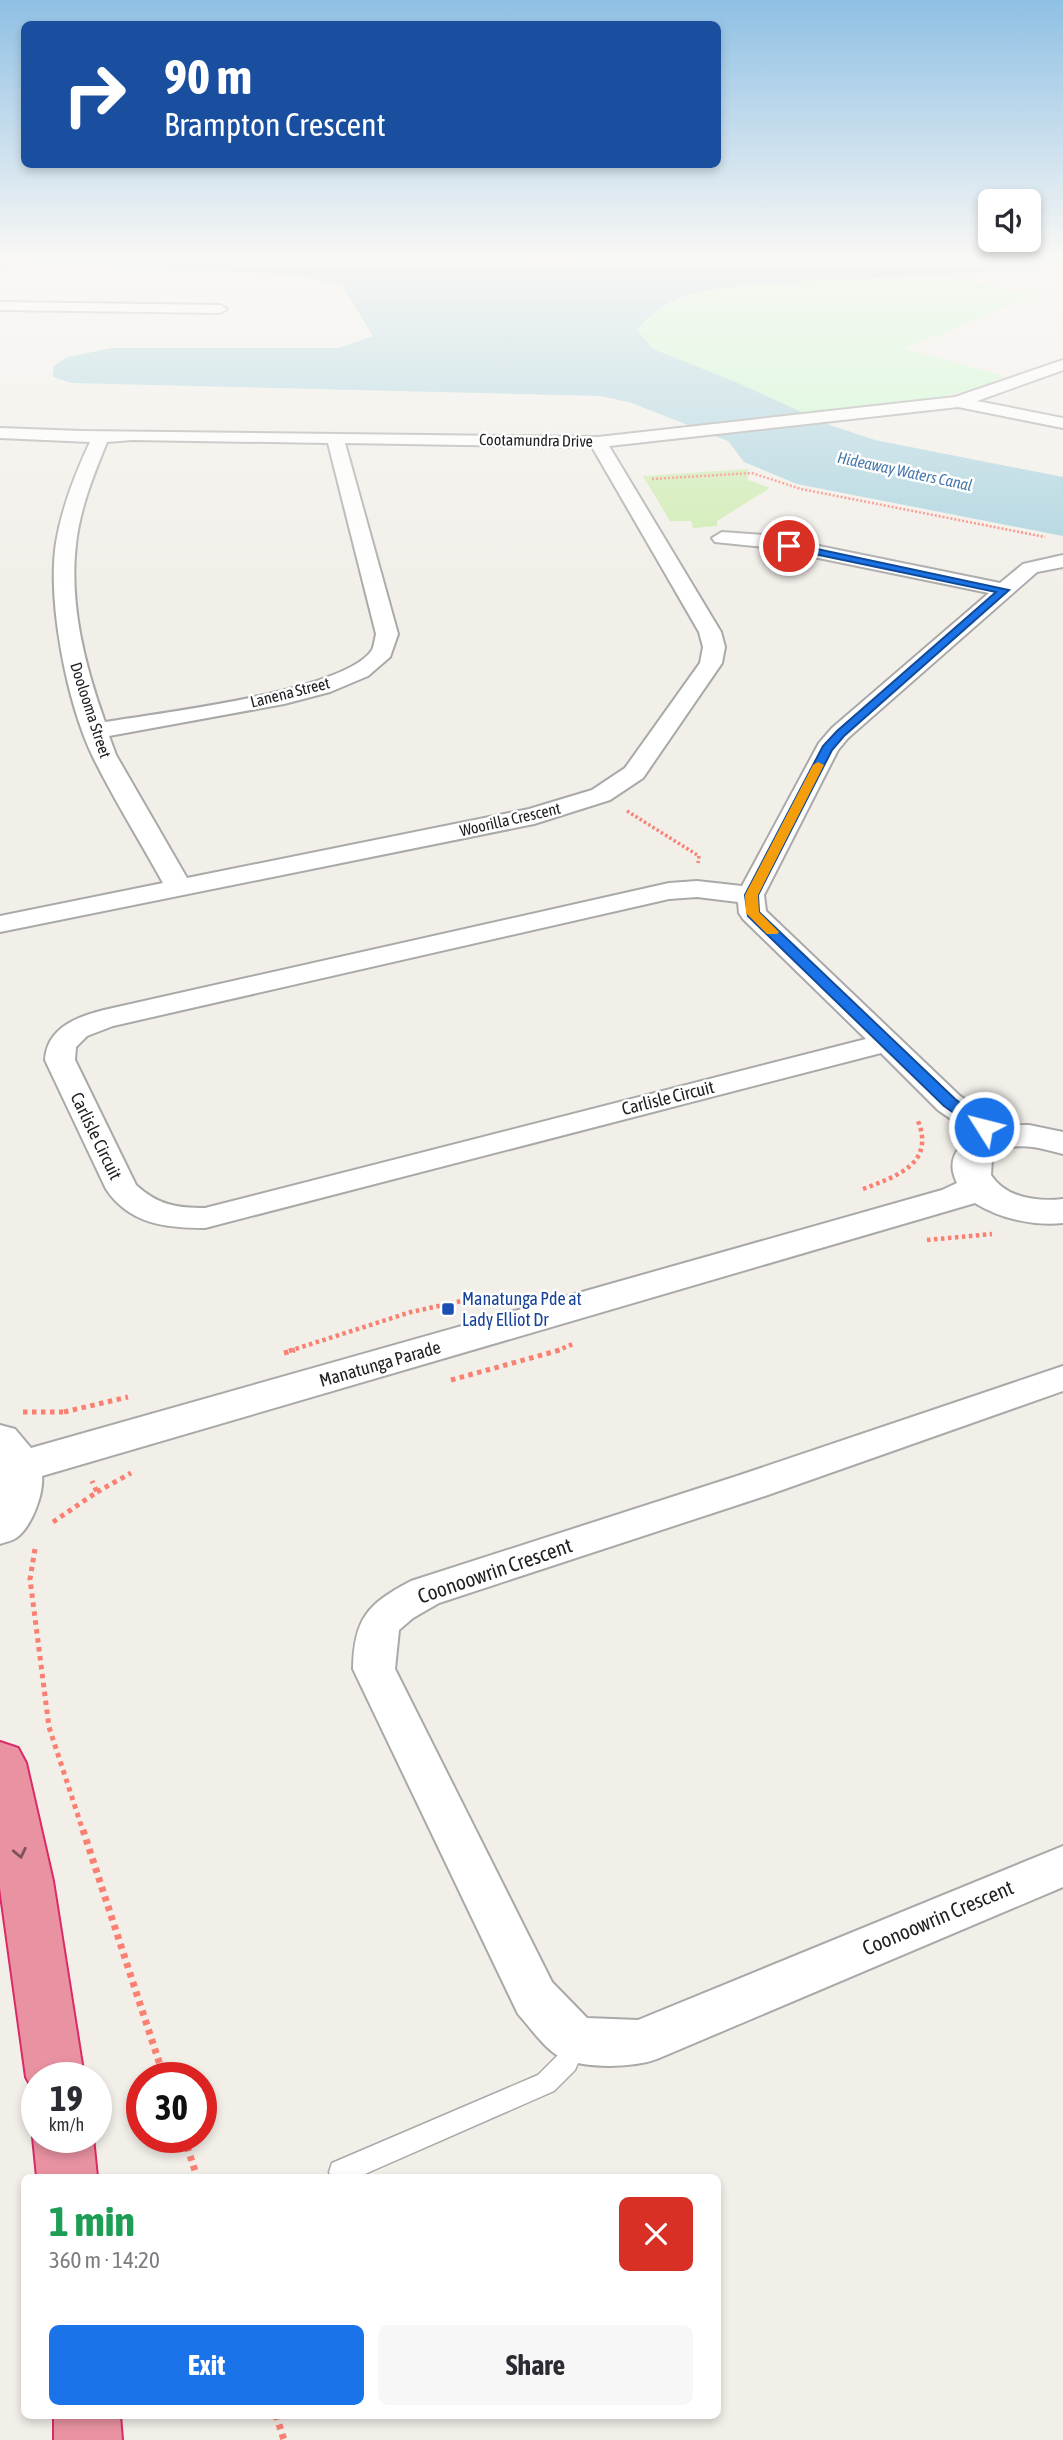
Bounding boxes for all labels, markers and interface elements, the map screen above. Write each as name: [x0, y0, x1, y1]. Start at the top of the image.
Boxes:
text: 90 m: [164, 48, 252, 104]
icon: right: [49, 49, 140, 140]
text: Brampton Crescent: [164, 106, 386, 143]
map controls: [978, 189, 1041, 252]
button: sound: [978, 189, 1041, 252]
street label: Cootamundra Drive: [479, 430, 593, 450]
water label: Hideaway Waters Canal: [836, 448, 974, 495]
pin: [759, 516, 819, 576]
icon: arrive: [770, 527, 808, 565]
street label: Doolooma Street: [67, 660, 115, 760]
street label: Lanena Street: [248, 673, 332, 711]
street label: Woorilla Crescent: [458, 799, 563, 839]
street label: Carlisle Circuit: [619, 1076, 716, 1119]
street label: Carlisle Circuit: [66, 1089, 127, 1183]
position arrow: [947, 1090, 1021, 1164]
place label: Manatunga Pde at Lady Elliot Dr: [462, 1288, 582, 1330]
marker: Manatunga Pde at Lady Elliot Dr: [440, 1301, 456, 1317]
street label: Manatunga Parade: [317, 1336, 443, 1391]
street label: Coonoowrin Crescent: [414, 1532, 575, 1608]
one-way arrow: [11, 1847, 26, 1859]
street label: Coonoowrin Crescent: [859, 1874, 1017, 1960]
speed limit sign: 30: [126, 2062, 217, 2153]
text: 19: [50, 2078, 83, 2118]
text: km/h: [49, 2114, 84, 2135]
text: 1 min: [49, 2197, 135, 2245]
button: close: [619, 2197, 693, 2271]
text: 360 m · 14:20: [49, 2247, 160, 2273]
button: Exit: [49, 2325, 364, 2405]
button: Share: [378, 2325, 693, 2405]

